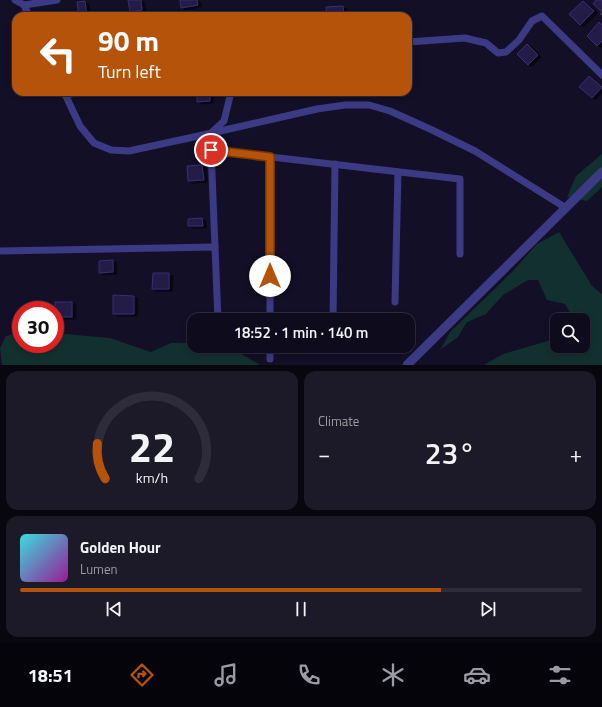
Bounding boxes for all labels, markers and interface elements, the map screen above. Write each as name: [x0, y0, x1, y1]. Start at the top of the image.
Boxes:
text: 90 m: [98, 19, 159, 62]
icon: left: [32, 28, 84, 80]
text: Turn left: [98, 58, 161, 85]
pin: [194, 133, 228, 167]
icon: arrive: [200, 139, 222, 161]
position arrow: [249, 255, 291, 297]
speed limit sign: 30: [12, 301, 64, 353]
map controls: [550, 313, 590, 353]
button: search: [550, 313, 590, 353]
text: 18:52 · 1 min · 140 m: [234, 321, 368, 344]
text: Climate: [318, 411, 359, 431]
text: 22: [129, 414, 175, 477]
text: 23°: [425, 430, 475, 476]
text: −: [318, 437, 330, 471]
text: +: [570, 437, 582, 471]
text: km/h: [136, 466, 168, 488]
text: Golden Hour: [80, 536, 161, 559]
text: Lumen: [80, 559, 117, 579]
icon: previous: [103, 598, 125, 620]
icon: pause: [290, 598, 312, 620]
icon: next: [477, 598, 499, 620]
icon: directions: [128, 661, 156, 689]
icon: music: [212, 661, 240, 689]
icon: phone: [295, 661, 323, 689]
icon: climate: [379, 661, 407, 689]
icon: car: [463, 661, 491, 689]
icon: filters: [546, 661, 574, 689]
text: 18:51: [28, 662, 73, 689]

